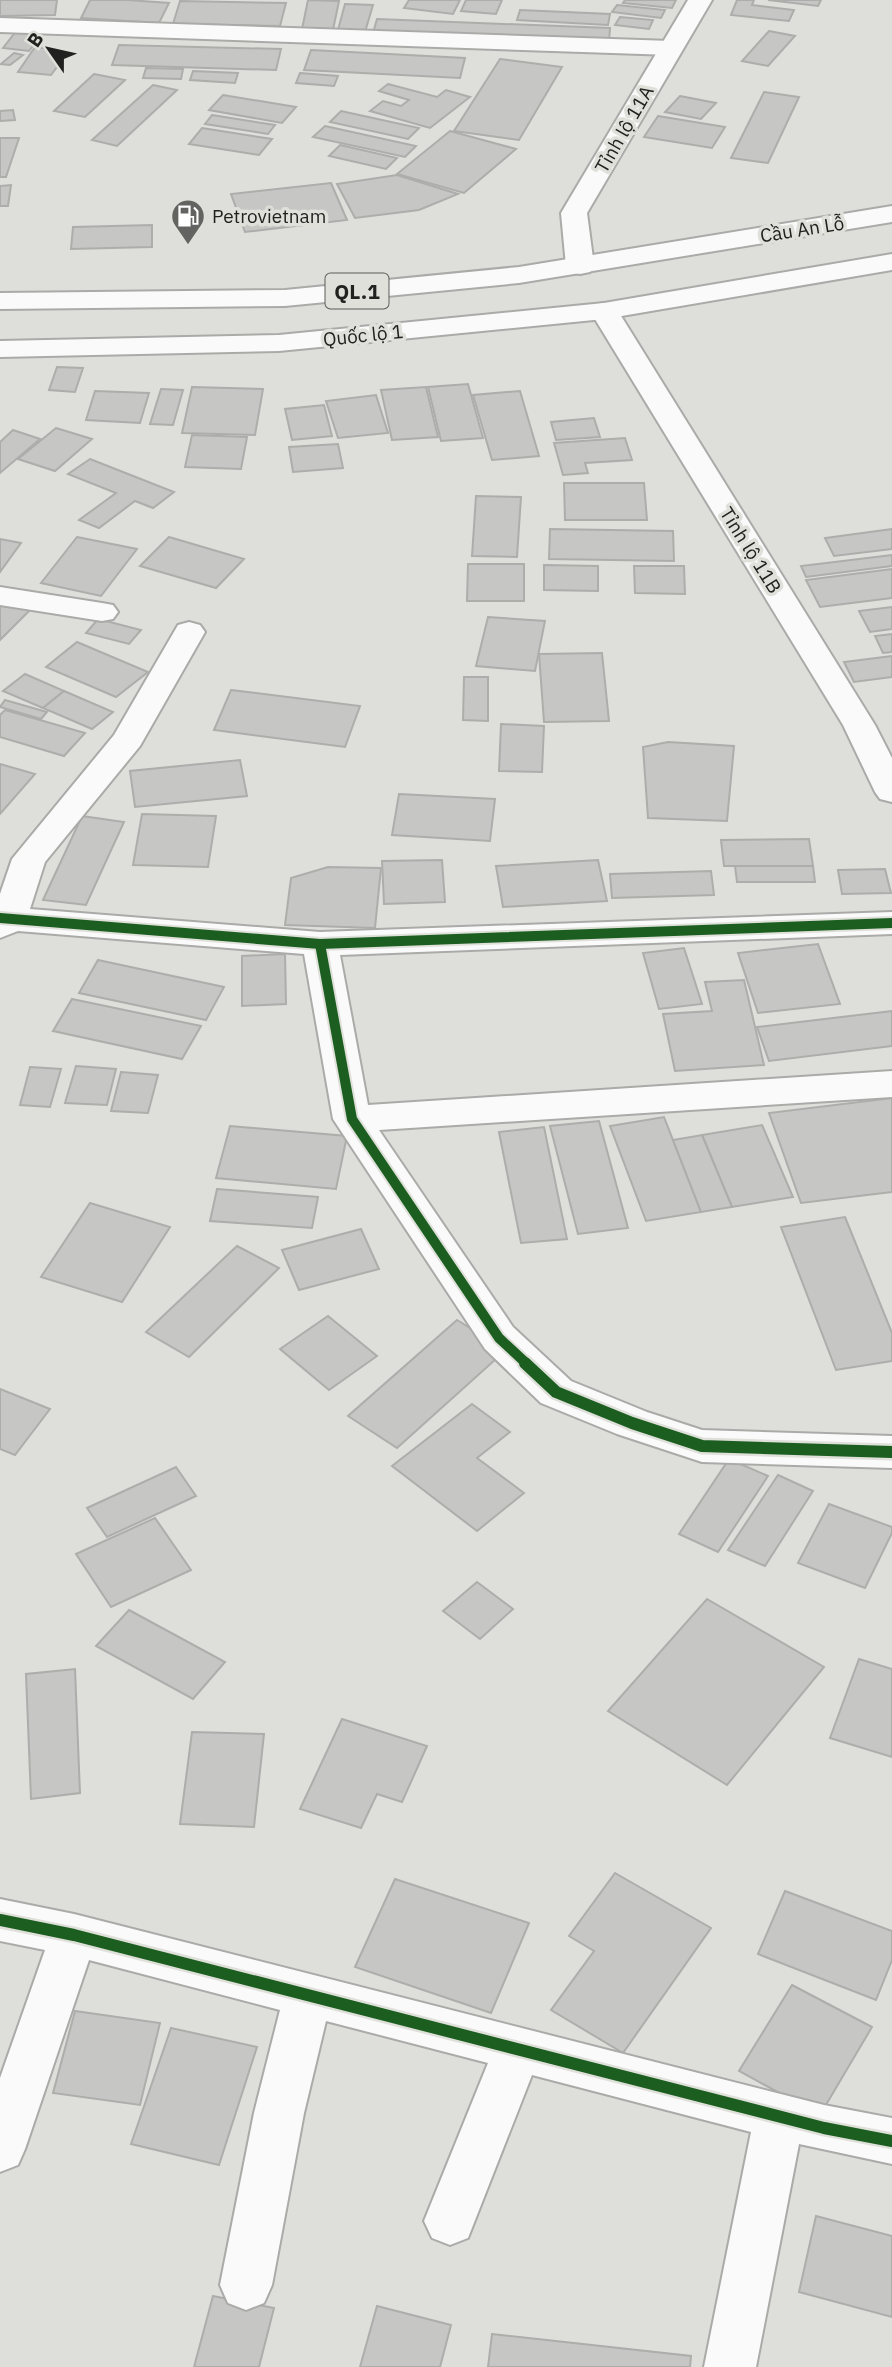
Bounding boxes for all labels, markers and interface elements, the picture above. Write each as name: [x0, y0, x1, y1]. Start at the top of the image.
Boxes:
north arrow: [14, 14, 84, 84]
text: B: [21, 28, 48, 51]
street label: Tỉnh lộ 11A: [589, 81, 659, 177]
fuel station icon: Petrovietnam: [169, 197, 207, 246]
place label: Petrovietnam: [212, 204, 326, 228]
street label: Cầu An Lỗ: [758, 211, 846, 247]
road number: QL.1: [326, 274, 388, 308]
street label: Quốc lộ 1: [322, 319, 404, 351]
street label: Tỉnh lộ 11B: [715, 502, 787, 598]

